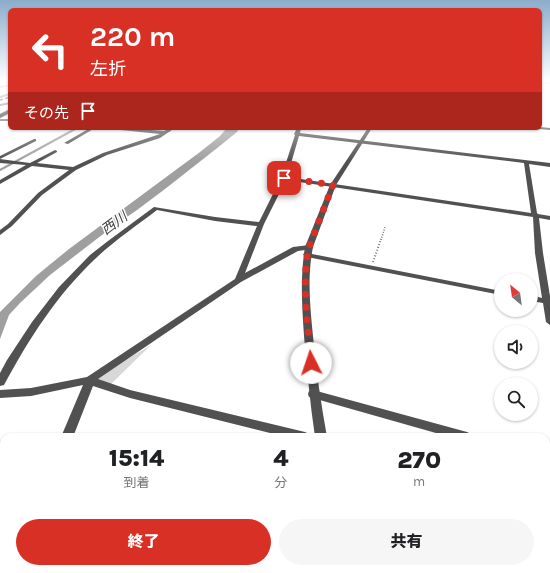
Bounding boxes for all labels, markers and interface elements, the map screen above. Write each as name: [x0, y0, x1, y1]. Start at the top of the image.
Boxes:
text: 220 m: [90, 20, 175, 53]
icon: left: [24, 24, 76, 76]
text: 左折: [90, 58, 126, 80]
icon: arrive: [77, 100, 99, 122]
text: その先: [24, 104, 69, 122]
pin: [267, 161, 301, 195]
icon: arrive: [273, 167, 295, 189]
water label: 西川: [98, 207, 132, 239]
north arrow: [494, 273, 538, 317]
map controls: [494, 273, 538, 421]
button: sound: [494, 325, 538, 369]
position arrow: [290, 342, 332, 384]
button: search: [494, 377, 538, 421]
text: 15:14: [109, 444, 164, 472]
text: 4: [273, 444, 288, 472]
text: 270: [397, 446, 441, 474]
text: m: [413, 474, 425, 489]
text: 到着: [124, 475, 150, 490]
text: 分: [274, 475, 287, 490]
button: 終了: [16, 519, 271, 565]
button: 共有: [279, 519, 534, 565]

